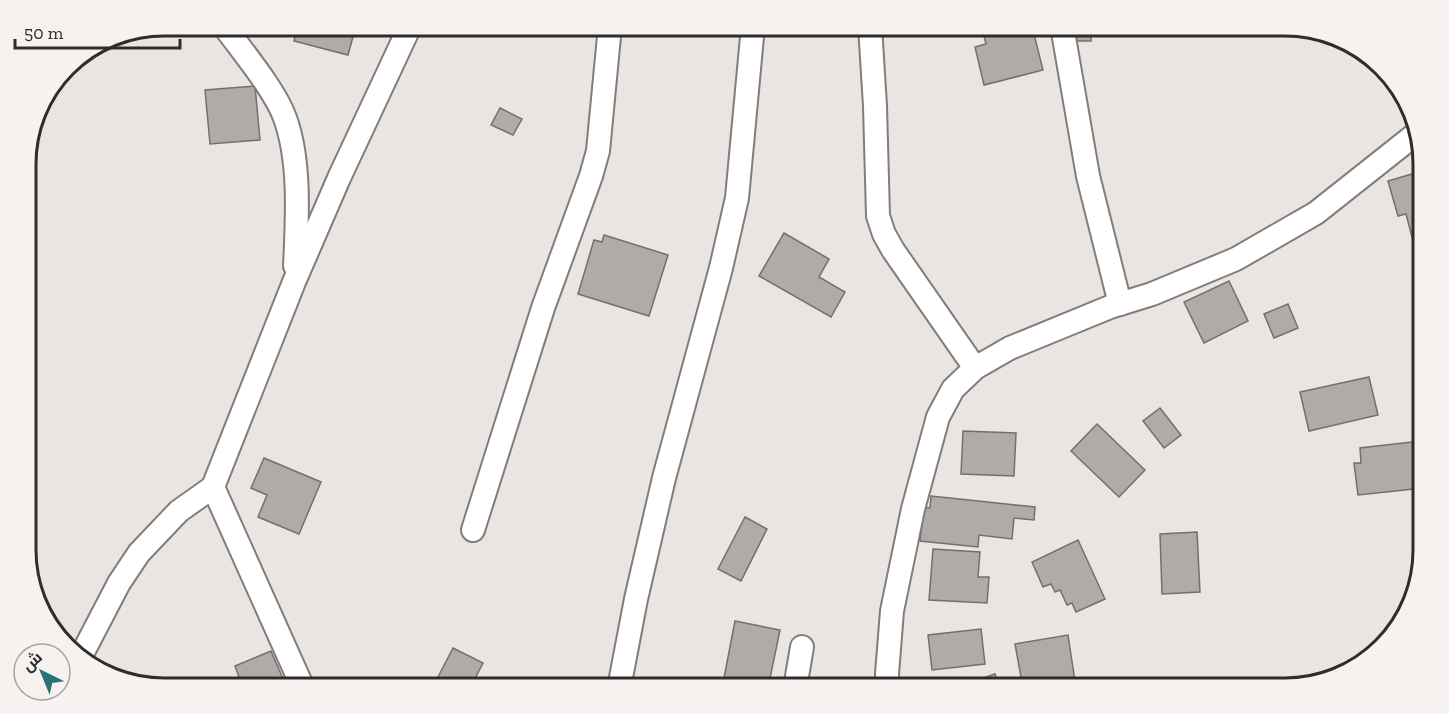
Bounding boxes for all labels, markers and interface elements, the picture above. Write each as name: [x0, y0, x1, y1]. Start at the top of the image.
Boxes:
scale bar: [15, 12, 180, 50]
text: 50 m: [24, 22, 64, 44]
north arrow: [12, 642, 72, 702]
text: ش: [18, 647, 46, 675]

